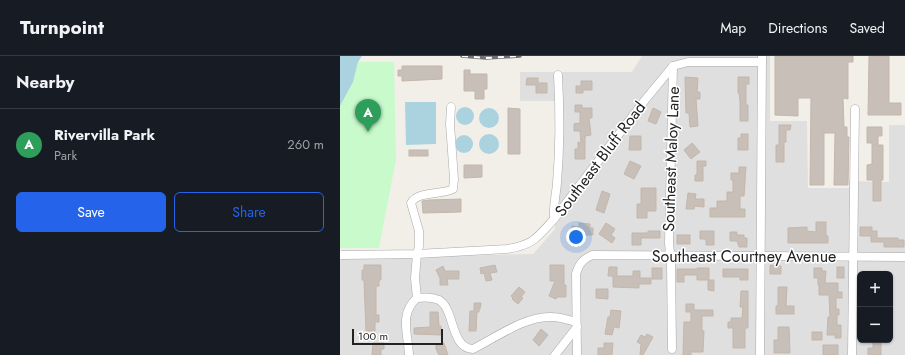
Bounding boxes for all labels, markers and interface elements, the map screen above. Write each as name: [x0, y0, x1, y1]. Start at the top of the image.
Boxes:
text: Turnpoint: [20, 14, 104, 41]
text: Map: [720, 18, 746, 38]
text: Directions: [768, 18, 828, 38]
text: Saved: [850, 18, 885, 38]
text: Nearby: [16, 70, 74, 94]
street label: Southeast Maloy Lane: [657, 86, 685, 232]
street label: Southeast Bluff Road: [549, 97, 651, 221]
pin: A: [355, 99, 381, 132]
text: Rivervilla Park: [54, 124, 155, 146]
text: A: [24, 135, 34, 154]
text: 260 m: [287, 135, 324, 154]
text: Park: [54, 146, 77, 165]
button: Save: [16, 192, 166, 232]
button: Share: [174, 192, 324, 232]
your location: [566, 227, 586, 247]
street label: Southeast Courtney Avenue: [652, 245, 836, 268]
map controls: [857, 271, 893, 343]
button: +: [857, 271, 893, 307]
button: −: [857, 307, 893, 343]
scale bar: [352, 327, 443, 346]
text: 100 m: [358, 328, 388, 344]

